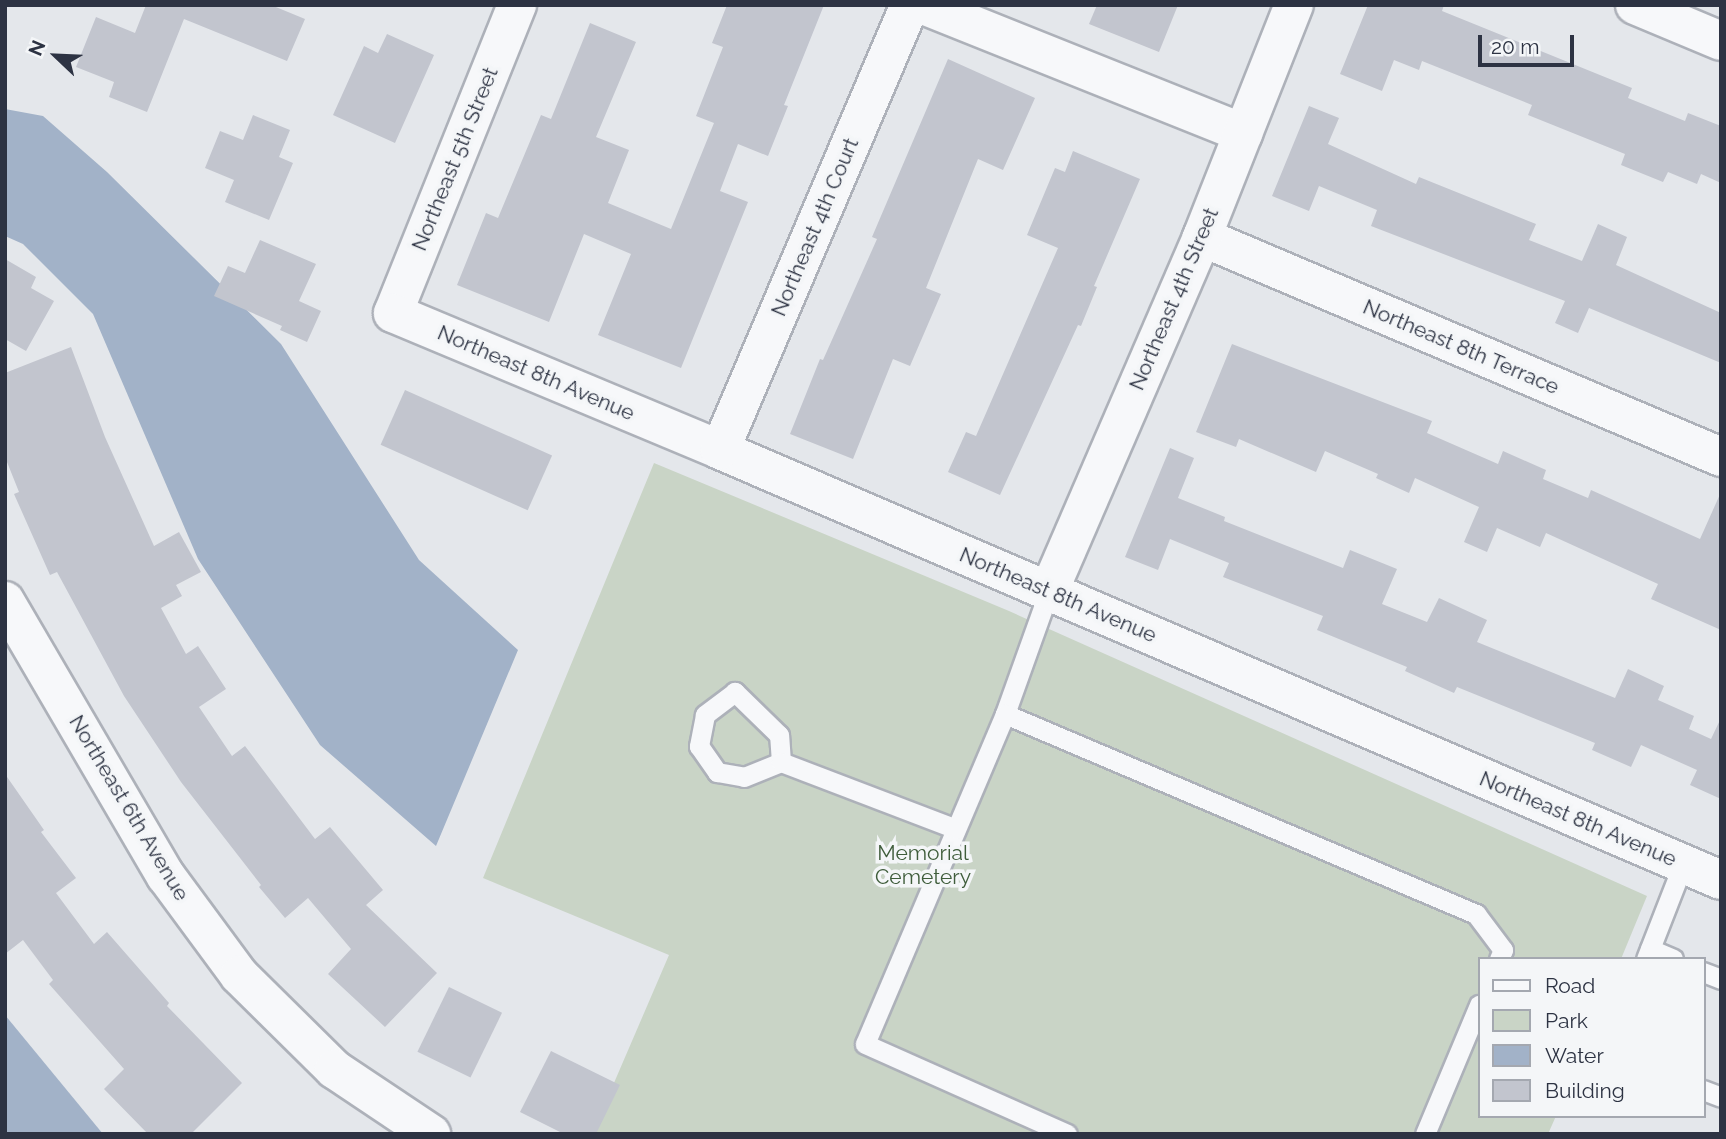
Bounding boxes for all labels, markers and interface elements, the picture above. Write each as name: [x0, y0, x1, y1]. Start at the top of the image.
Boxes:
north arrow: [21, 21, 91, 91]
scale bar: [1481, 21, 1577, 65]
text: 20 m: [1491, 34, 1539, 59]
text: N: [24, 37, 50, 59]
street label: Northeast 5th Street: [407, 64, 503, 254]
street label: Northeast 4th Court: [766, 134, 864, 320]
street label: Northeast 4th Street: [1124, 204, 1224, 394]
street label: Northeast 8th Terrace: [1359, 294, 1563, 400]
street label: Northeast 8th Avenue: [433, 320, 639, 426]
street label: Northeast 8th Avenue: [955, 542, 1161, 648]
street label: Northeast 6th Avenue: [63, 710, 195, 906]
street label: Northeast 8th Avenue: [1475, 766, 1681, 872]
park label: Memorial Cemetery: [875, 840, 971, 890]
legend: [1478, 957, 1705, 1118]
text: Road: [1545, 973, 1595, 998]
text: Park: [1545, 1008, 1588, 1033]
text: Water: [1545, 1043, 1604, 1068]
text: Building: [1545, 1078, 1625, 1103]

